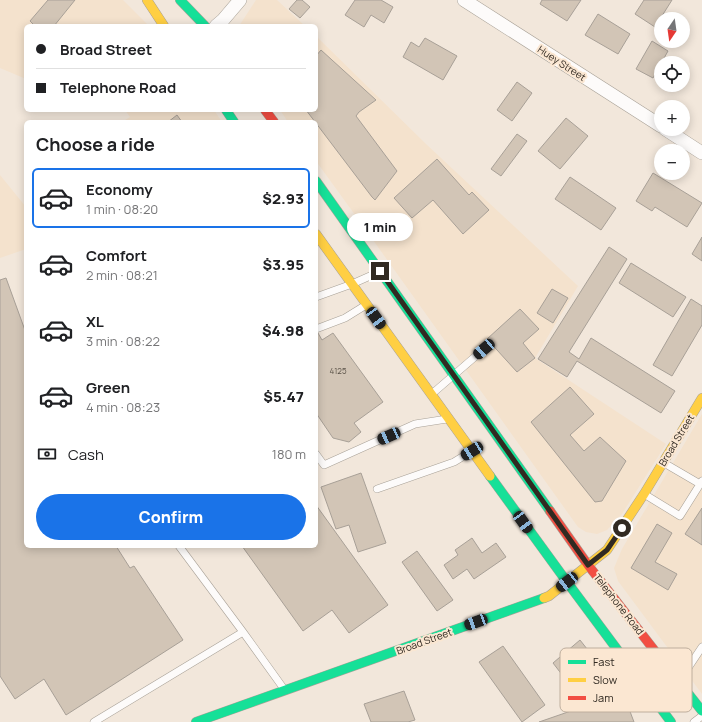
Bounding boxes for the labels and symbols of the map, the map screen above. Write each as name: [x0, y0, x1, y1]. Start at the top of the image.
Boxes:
north arrow: [654, 12, 690, 48]
street label: Huey Street: [535, 42, 589, 84]
callout: 1 min: [347, 213, 413, 241]
route end: [371, 262, 389, 280]
car: [364, 305, 388, 331]
car: [471, 337, 497, 361]
house number: 4125: [329, 365, 347, 376]
street label: Broad Street: [655, 411, 697, 469]
car: [376, 426, 402, 446]
car: [459, 440, 485, 462]
car: [511, 509, 535, 535]
route start: [613, 519, 631, 537]
car: [554, 570, 580, 594]
street label: Telephone Road: [591, 570, 647, 638]
car: [463, 612, 489, 632]
street label: Broad Street: [394, 624, 454, 658]
legend: [560, 648, 692, 712]
text: Fast: [593, 654, 615, 669]
text: Slow: [593, 672, 618, 687]
text: Jam: [593, 690, 614, 705]

